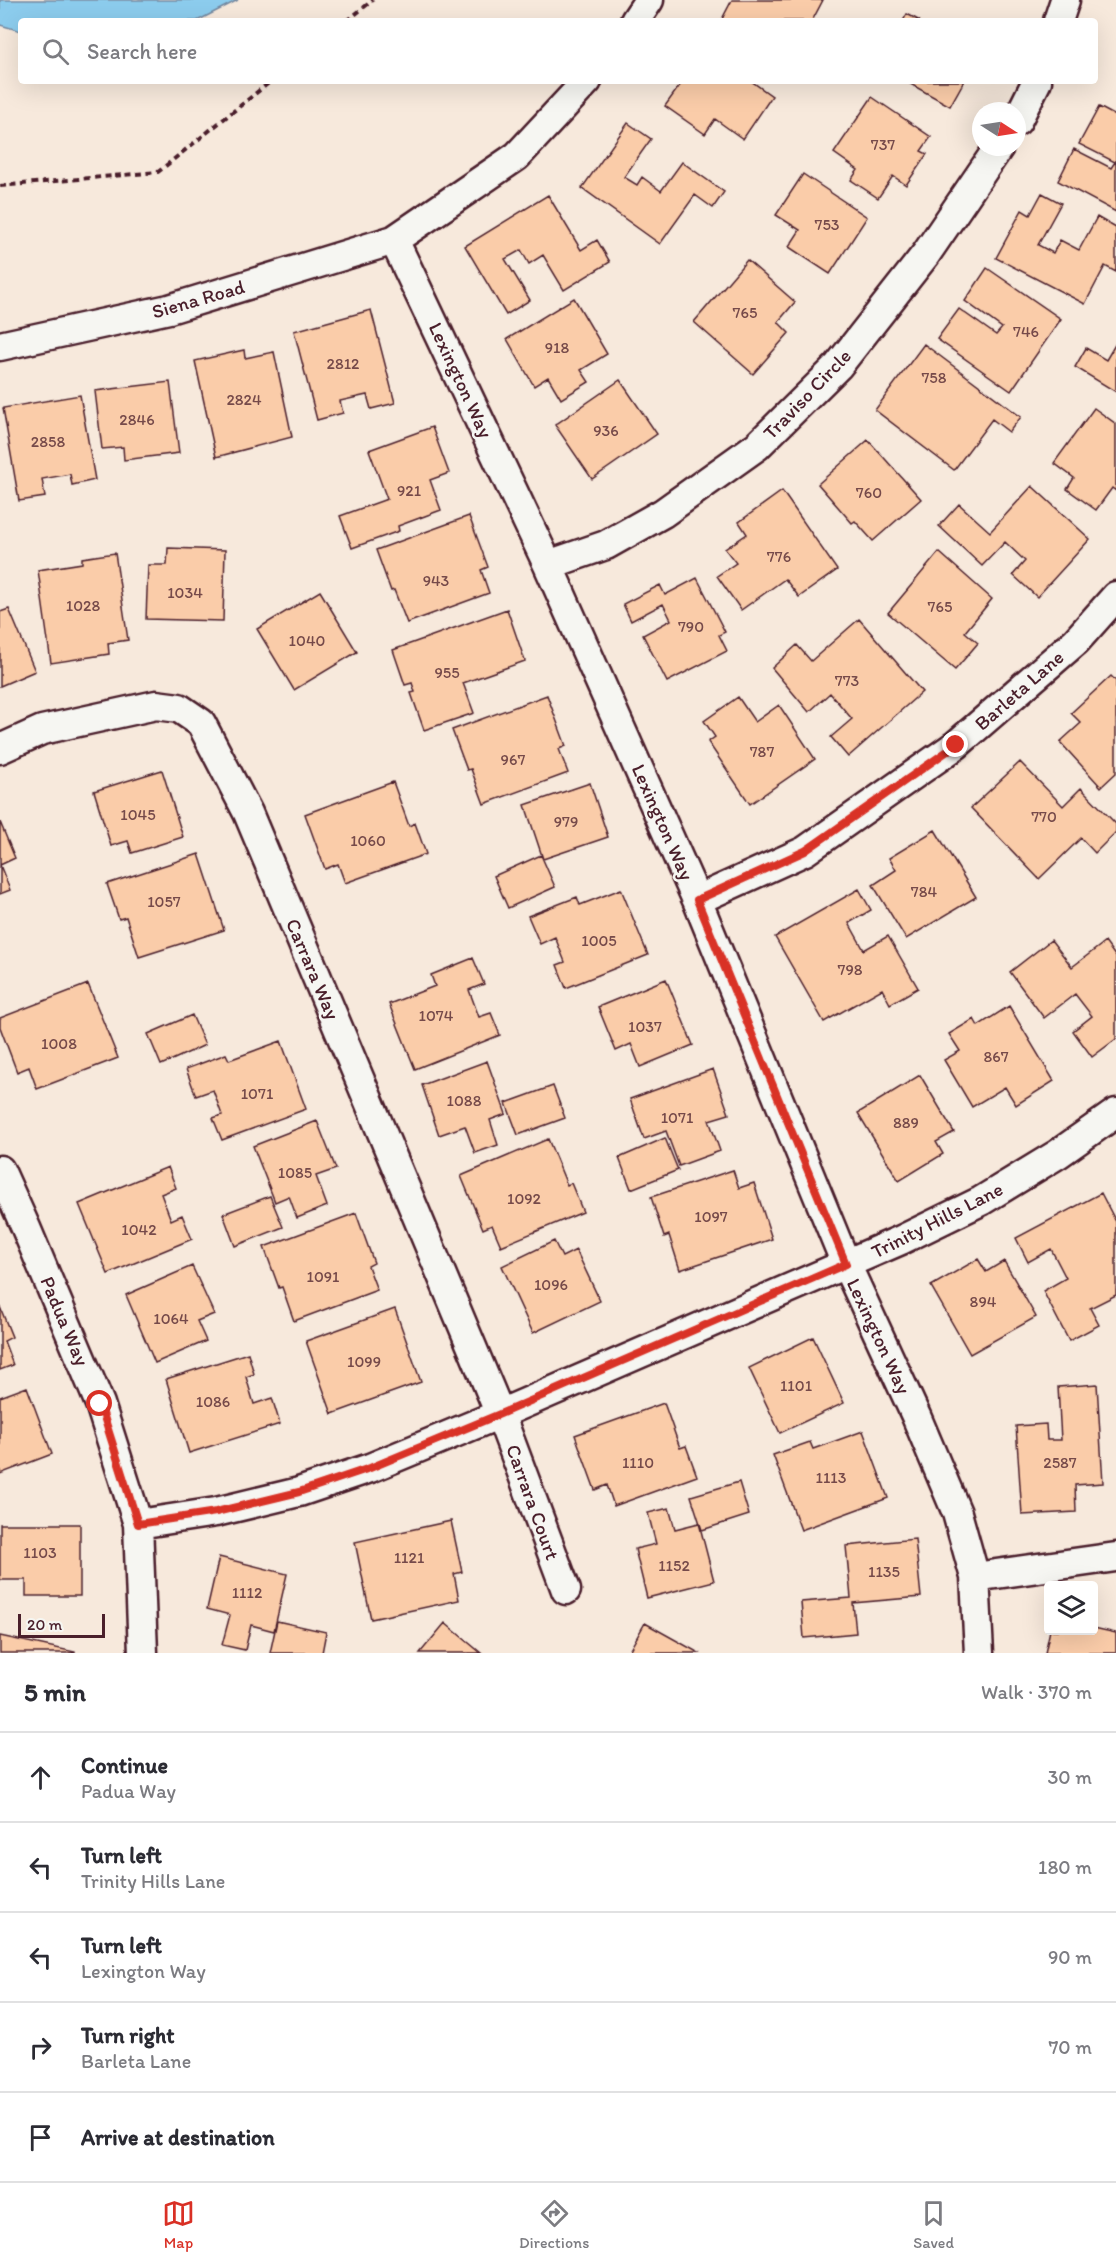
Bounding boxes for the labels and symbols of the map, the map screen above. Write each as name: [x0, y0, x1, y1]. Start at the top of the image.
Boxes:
north arrow: [972, 102, 1026, 156]
house number: 737: [871, 135, 895, 154]
house number: 753: [814, 215, 840, 234]
street label: Siena Road: [149, 274, 247, 324]
house number: 765: [733, 303, 757, 322]
street label: Lexington Way: [424, 318, 498, 442]
house number: 746: [1013, 322, 1039, 341]
house number: 918: [545, 338, 570, 357]
street label: Traviso Circle: [758, 344, 856, 444]
house number: 2812: [326, 354, 360, 373]
house number: 758: [921, 368, 947, 387]
house number: 2824: [226, 390, 262, 409]
house number: 2846: [119, 410, 155, 429]
house number: 936: [593, 421, 619, 440]
house number: 2858: [31, 432, 65, 451]
house number: 921: [397, 481, 422, 500]
house number: 760: [856, 483, 882, 502]
house number: 776: [767, 547, 791, 566]
house number: 943: [423, 571, 450, 590]
house number: 1034: [167, 583, 203, 602]
house number: 1028: [66, 596, 100, 615]
house number: 765: [928, 597, 952, 616]
house number: 790: [678, 617, 704, 636]
house number: 1040: [289, 631, 325, 650]
street label: Barleta Lane: [970, 645, 1068, 735]
house number: 955: [434, 663, 460, 682]
house number: 773: [835, 671, 860, 690]
route end: [942, 731, 968, 757]
house number: 787: [750, 742, 774, 761]
house number: 967: [501, 750, 525, 769]
street label: Lexington Way: [627, 760, 700, 884]
house number: 1045: [120, 805, 156, 824]
house number: 770: [1031, 807, 1057, 826]
house number: 979: [554, 812, 578, 831]
house number: 1060: [350, 831, 386, 850]
house number: 784: [911, 882, 938, 901]
house number: 1057: [147, 892, 181, 911]
street label: Carrara Way: [281, 915, 345, 1024]
house number: 1005: [581, 931, 617, 950]
house number: 798: [837, 960, 863, 979]
house number: 1074: [419, 1006, 454, 1025]
house number: 1037: [628, 1017, 662, 1036]
house number: 1008: [41, 1034, 77, 1053]
house number: 867: [983, 1047, 1009, 1066]
house number: 1071: [241, 1084, 274, 1103]
house number: 1088: [447, 1091, 482, 1110]
house number: 1071: [661, 1108, 694, 1127]
house number: 889: [893, 1113, 919, 1132]
house number: 1085: [278, 1163, 312, 1182]
street label: Trinity Hills Lane: [867, 1177, 1007, 1263]
house number: 1092: [507, 1189, 542, 1208]
house number: 1097: [694, 1207, 728, 1226]
house number: 1042: [121, 1220, 157, 1239]
house number: 1091: [306, 1267, 340, 1286]
street label: Padua Way: [35, 1273, 95, 1370]
street label: Lexington Way: [842, 1274, 916, 1398]
house number: 1096: [534, 1275, 568, 1294]
house number: 894: [970, 1292, 997, 1311]
house number: 1064: [153, 1309, 189, 1328]
house number: 1099: [347, 1352, 381, 1371]
house number: 1101: [780, 1376, 813, 1395]
route start: [86, 1390, 112, 1416]
house number: 1086: [196, 1392, 230, 1411]
street label: Carrara Court: [501, 1441, 565, 1563]
house number: 1110: [622, 1453, 654, 1472]
house number: 2587: [1043, 1453, 1077, 1472]
house number: 1113: [816, 1468, 847, 1487]
house number: 1103: [23, 1543, 57, 1562]
house number: 1121: [394, 1548, 425, 1567]
house number: 1152: [658, 1556, 690, 1575]
house number: 1135: [868, 1562, 900, 1581]
house number: 1112: [232, 1583, 263, 1602]
scale bar: [18, 1611, 105, 1638]

